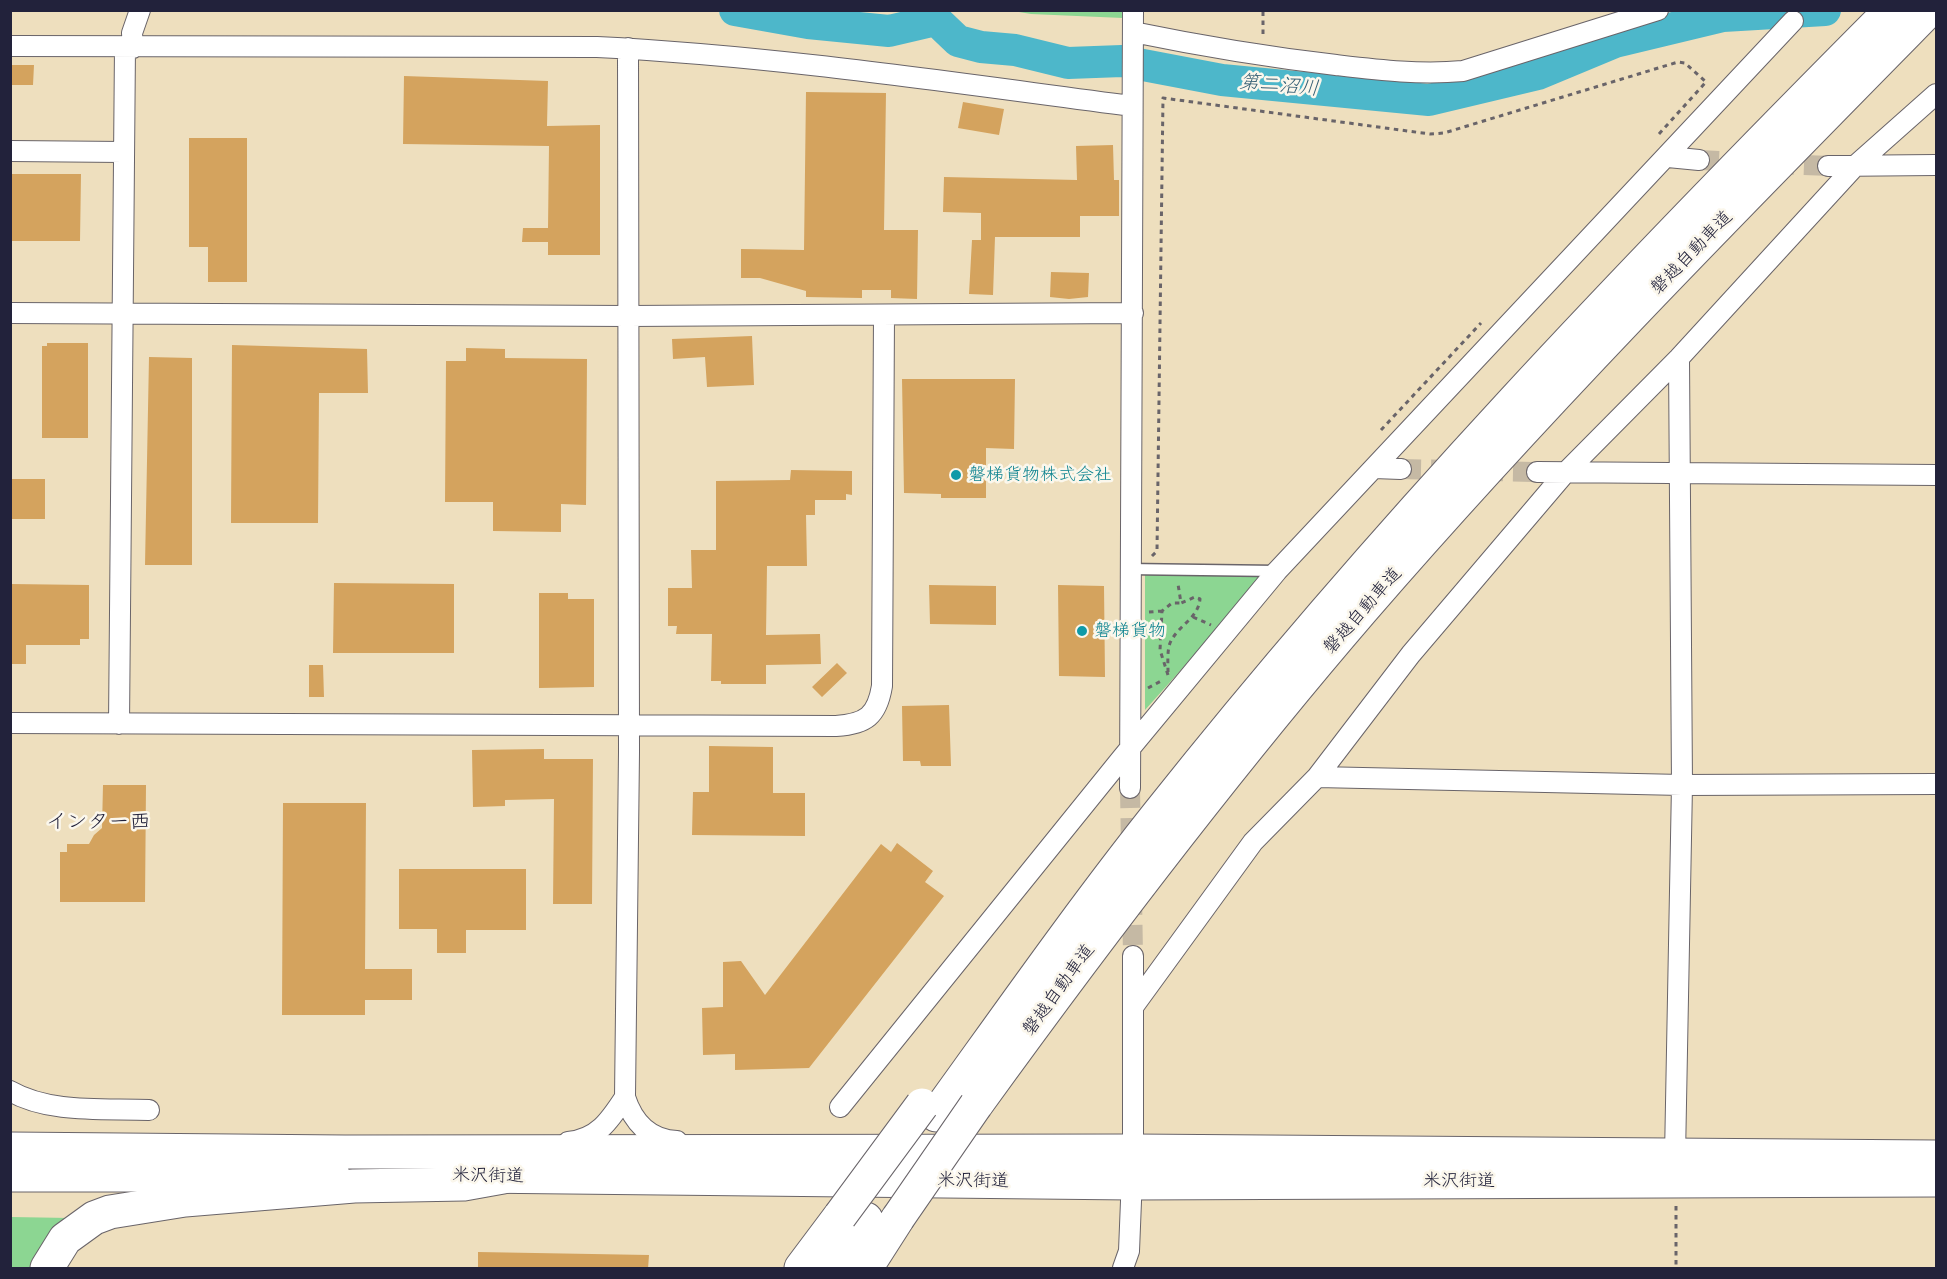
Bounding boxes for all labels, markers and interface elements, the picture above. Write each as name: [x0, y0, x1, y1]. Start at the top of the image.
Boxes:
water label: 第二沼川: [1238, 71, 1320, 101]
street label: 磐越自動車道: [1647, 207, 1737, 299]
place label: 磐梯貨物株式会社: [968, 464, 1112, 486]
marker: 磐梯貨物株式会社: [949, 468, 963, 482]
street label: 磐越自動車道: [1319, 563, 1407, 659]
place label: 磐梯貨物: [1094, 620, 1166, 642]
marker: 磐梯貨物: [1075, 624, 1089, 638]
district label: インター西: [46, 810, 150, 836]
street label: 磐越自動車道: [1019, 940, 1099, 1040]
street label: 米沢街道: [452, 1165, 524, 1187]
street label: 米沢街道: [937, 1170, 1009, 1192]
street label: 米沢街道: [1423, 1170, 1495, 1192]

